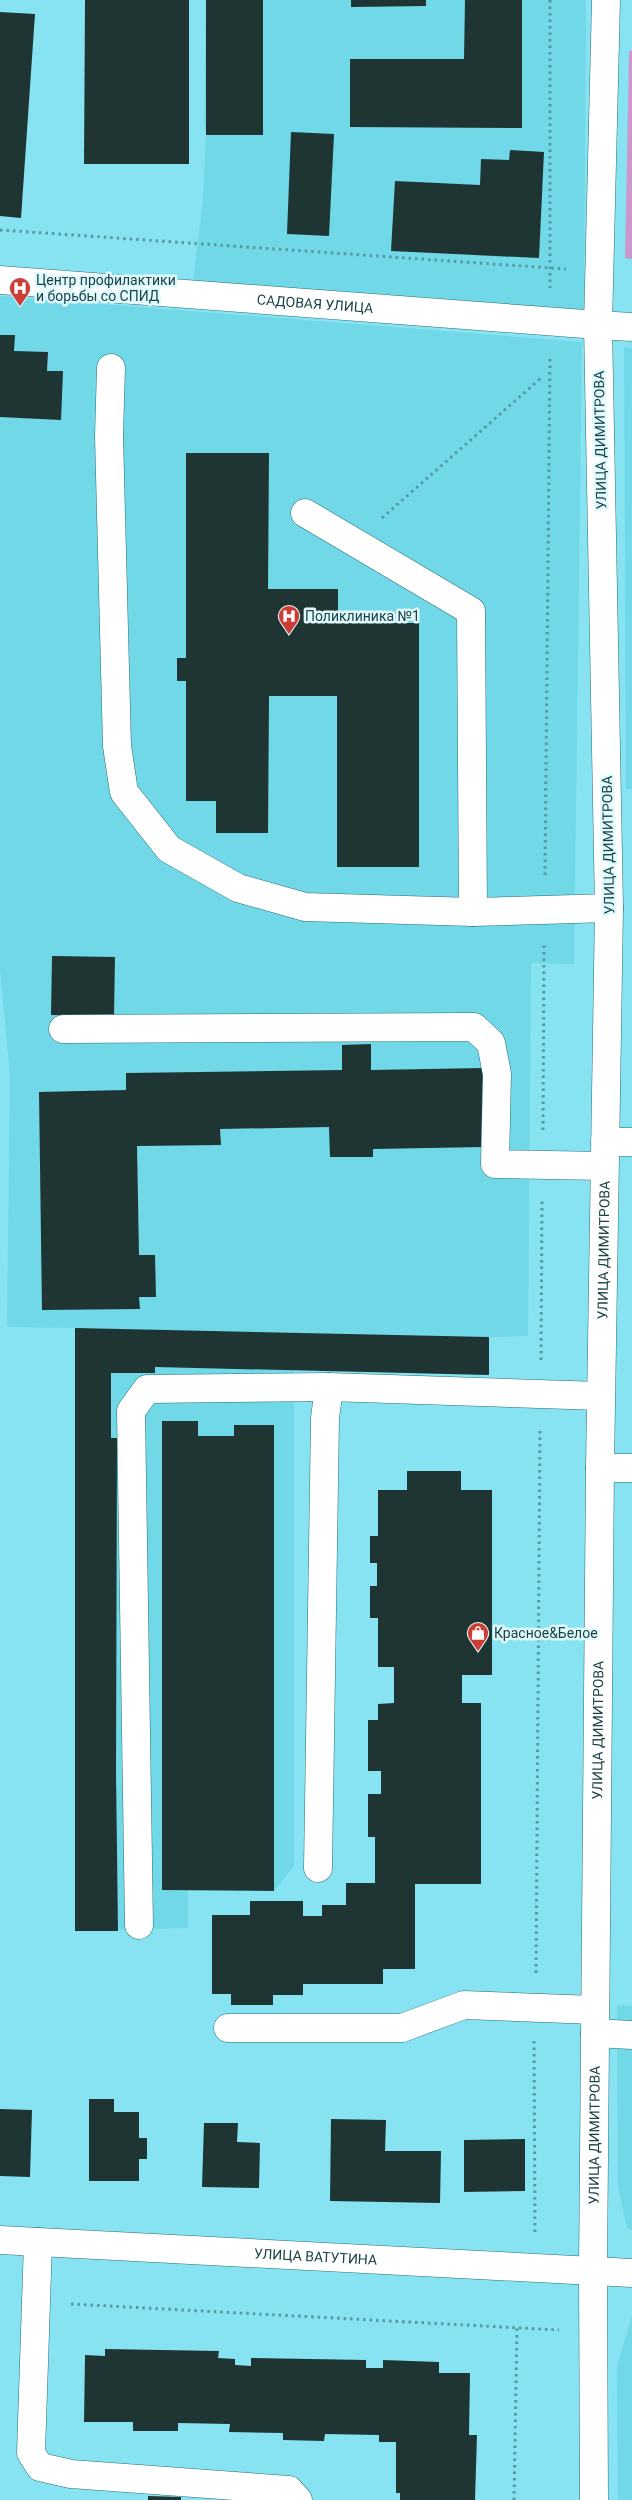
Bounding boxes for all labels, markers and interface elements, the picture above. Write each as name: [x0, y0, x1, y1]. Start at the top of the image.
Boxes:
place label: Центр профилактики и борьбы со СПИД: [36, 272, 176, 304]
hospital icon: Центр профилактики и борьбы со СПИД: [8, 276, 32, 307]
street label: САДОВАЯ УЛИЦА: [256, 291, 374, 316]
street label: УЛИЦА ДИМИТРОВА: [591, 371, 609, 509]
hospital icon: Поликлиника №1: [277, 604, 301, 635]
place label: Поликлиника №1: [305, 608, 420, 624]
street label: УЛИЦА ДИМИТРОВА: [599, 776, 617, 914]
street label: УЛИЦА ДИМИТРОВА: [594, 1181, 613, 1320]
shop icon: Красное&Белое: [466, 1621, 490, 1652]
place label: Красное&Белое: [494, 1625, 598, 1641]
street label: УЛИЦА ДИМИТРОВА: [589, 1661, 606, 1799]
street label: УЛИЦА ДИМИТРОВА: [586, 2066, 603, 2204]
street label: УЛИЦА ВАТУТИНА: [254, 2245, 378, 2268]

